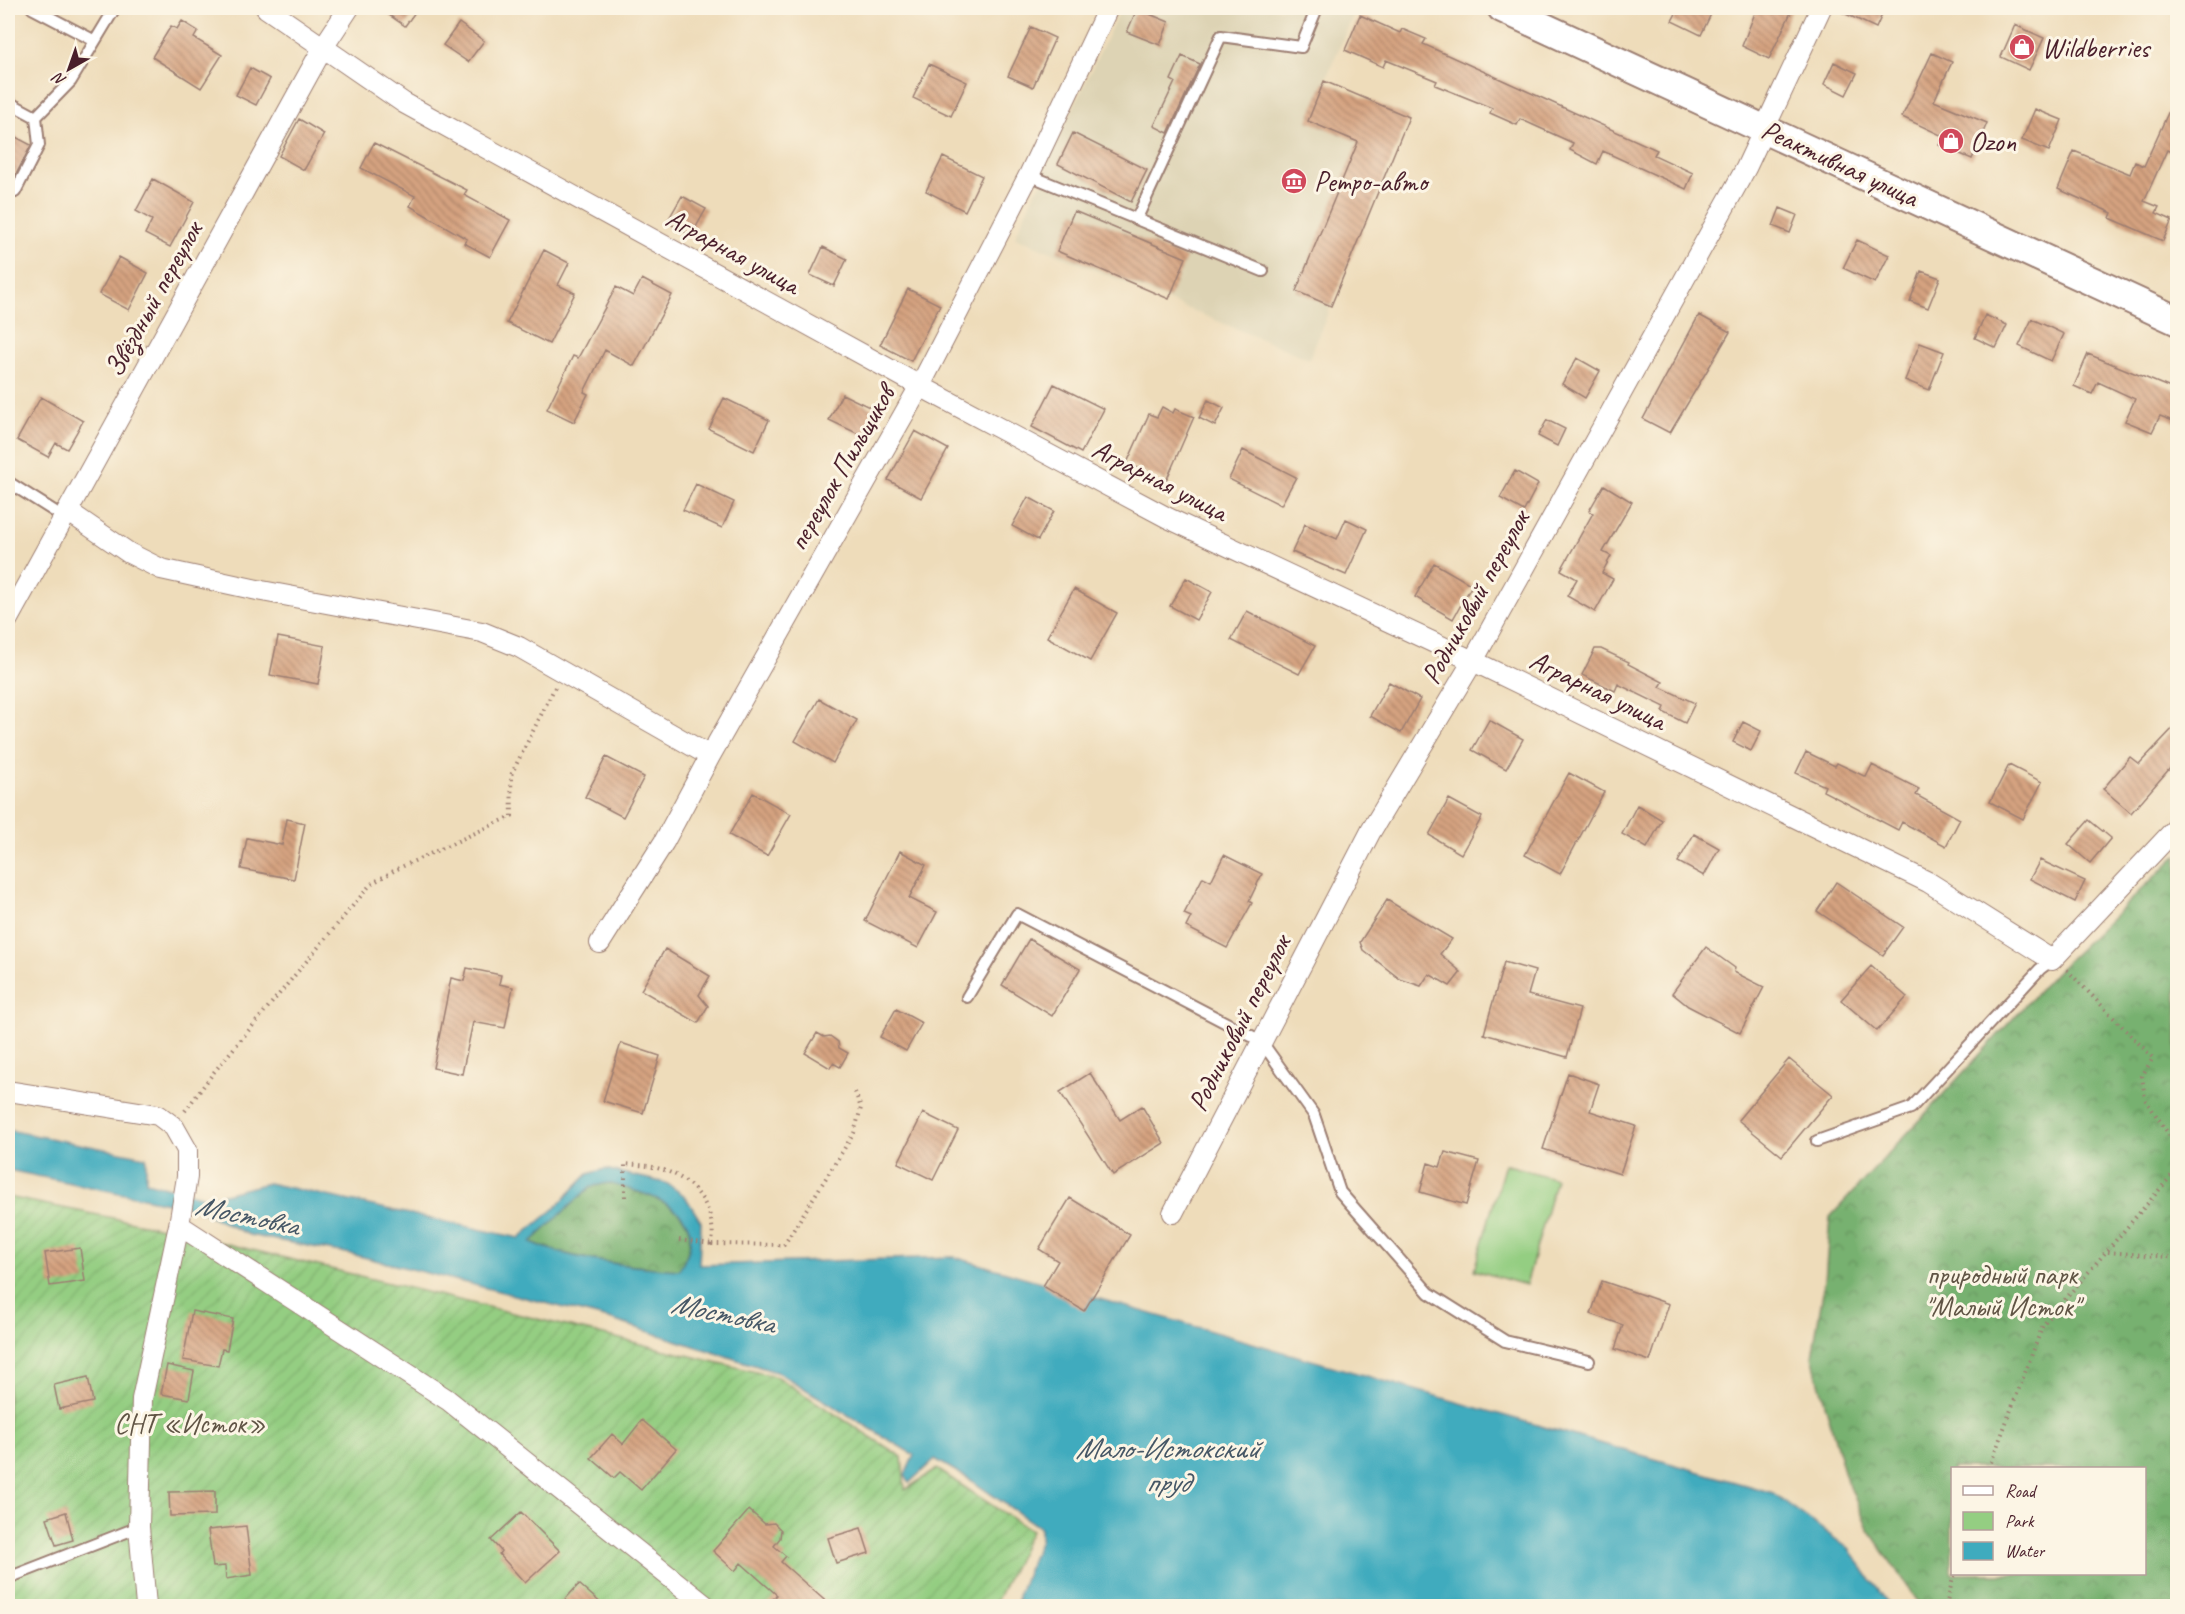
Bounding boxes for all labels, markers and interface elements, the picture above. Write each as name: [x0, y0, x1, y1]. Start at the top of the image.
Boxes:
place label: Wildberries: [2042, 30, 2152, 65]
shop icon: Wildberries: [2007, 32, 2037, 62]
north arrow: [39, 39, 99, 99]
text: N: [47, 67, 70, 91]
street label: Реактивная улица: [1756, 112, 1925, 215]
place label: Ozon: [1970, 124, 2016, 159]
shop icon: Ozon: [1936, 126, 1966, 156]
place label: Ретро-авто: [1314, 164, 1430, 199]
museum icon: Ретро-авто: [1279, 166, 1309, 196]
street label: Аграрная улица: [660, 200, 808, 303]
street label: Звёздный переулок: [96, 213, 212, 383]
street label: переулок Пильщиков: [780, 375, 905, 557]
street label: Аграрная улица: [1086, 431, 1236, 530]
street label: Родниковый переулок: [1413, 502, 1538, 690]
street label: Аграрная улица: [1524, 642, 1674, 739]
street label: Родниковый переулок: [1180, 927, 1300, 1117]
water label: Мостовка: [192, 1186, 306, 1245]
park label: природный парк "Малый Исток": [1925, 1257, 2085, 1324]
water label: Мостовка: [668, 1284, 782, 1343]
park label: СНТ «Исток»: [114, 1406, 266, 1441]
water label: Мало-Истокский пруд: [1075, 1429, 1264, 1501]
legend: [1951, 1467, 2146, 1575]
text: Road: [2005, 1480, 2038, 1502]
text: Park: [2005, 1510, 2035, 1532]
text: Water: [2005, 1540, 2046, 1562]

